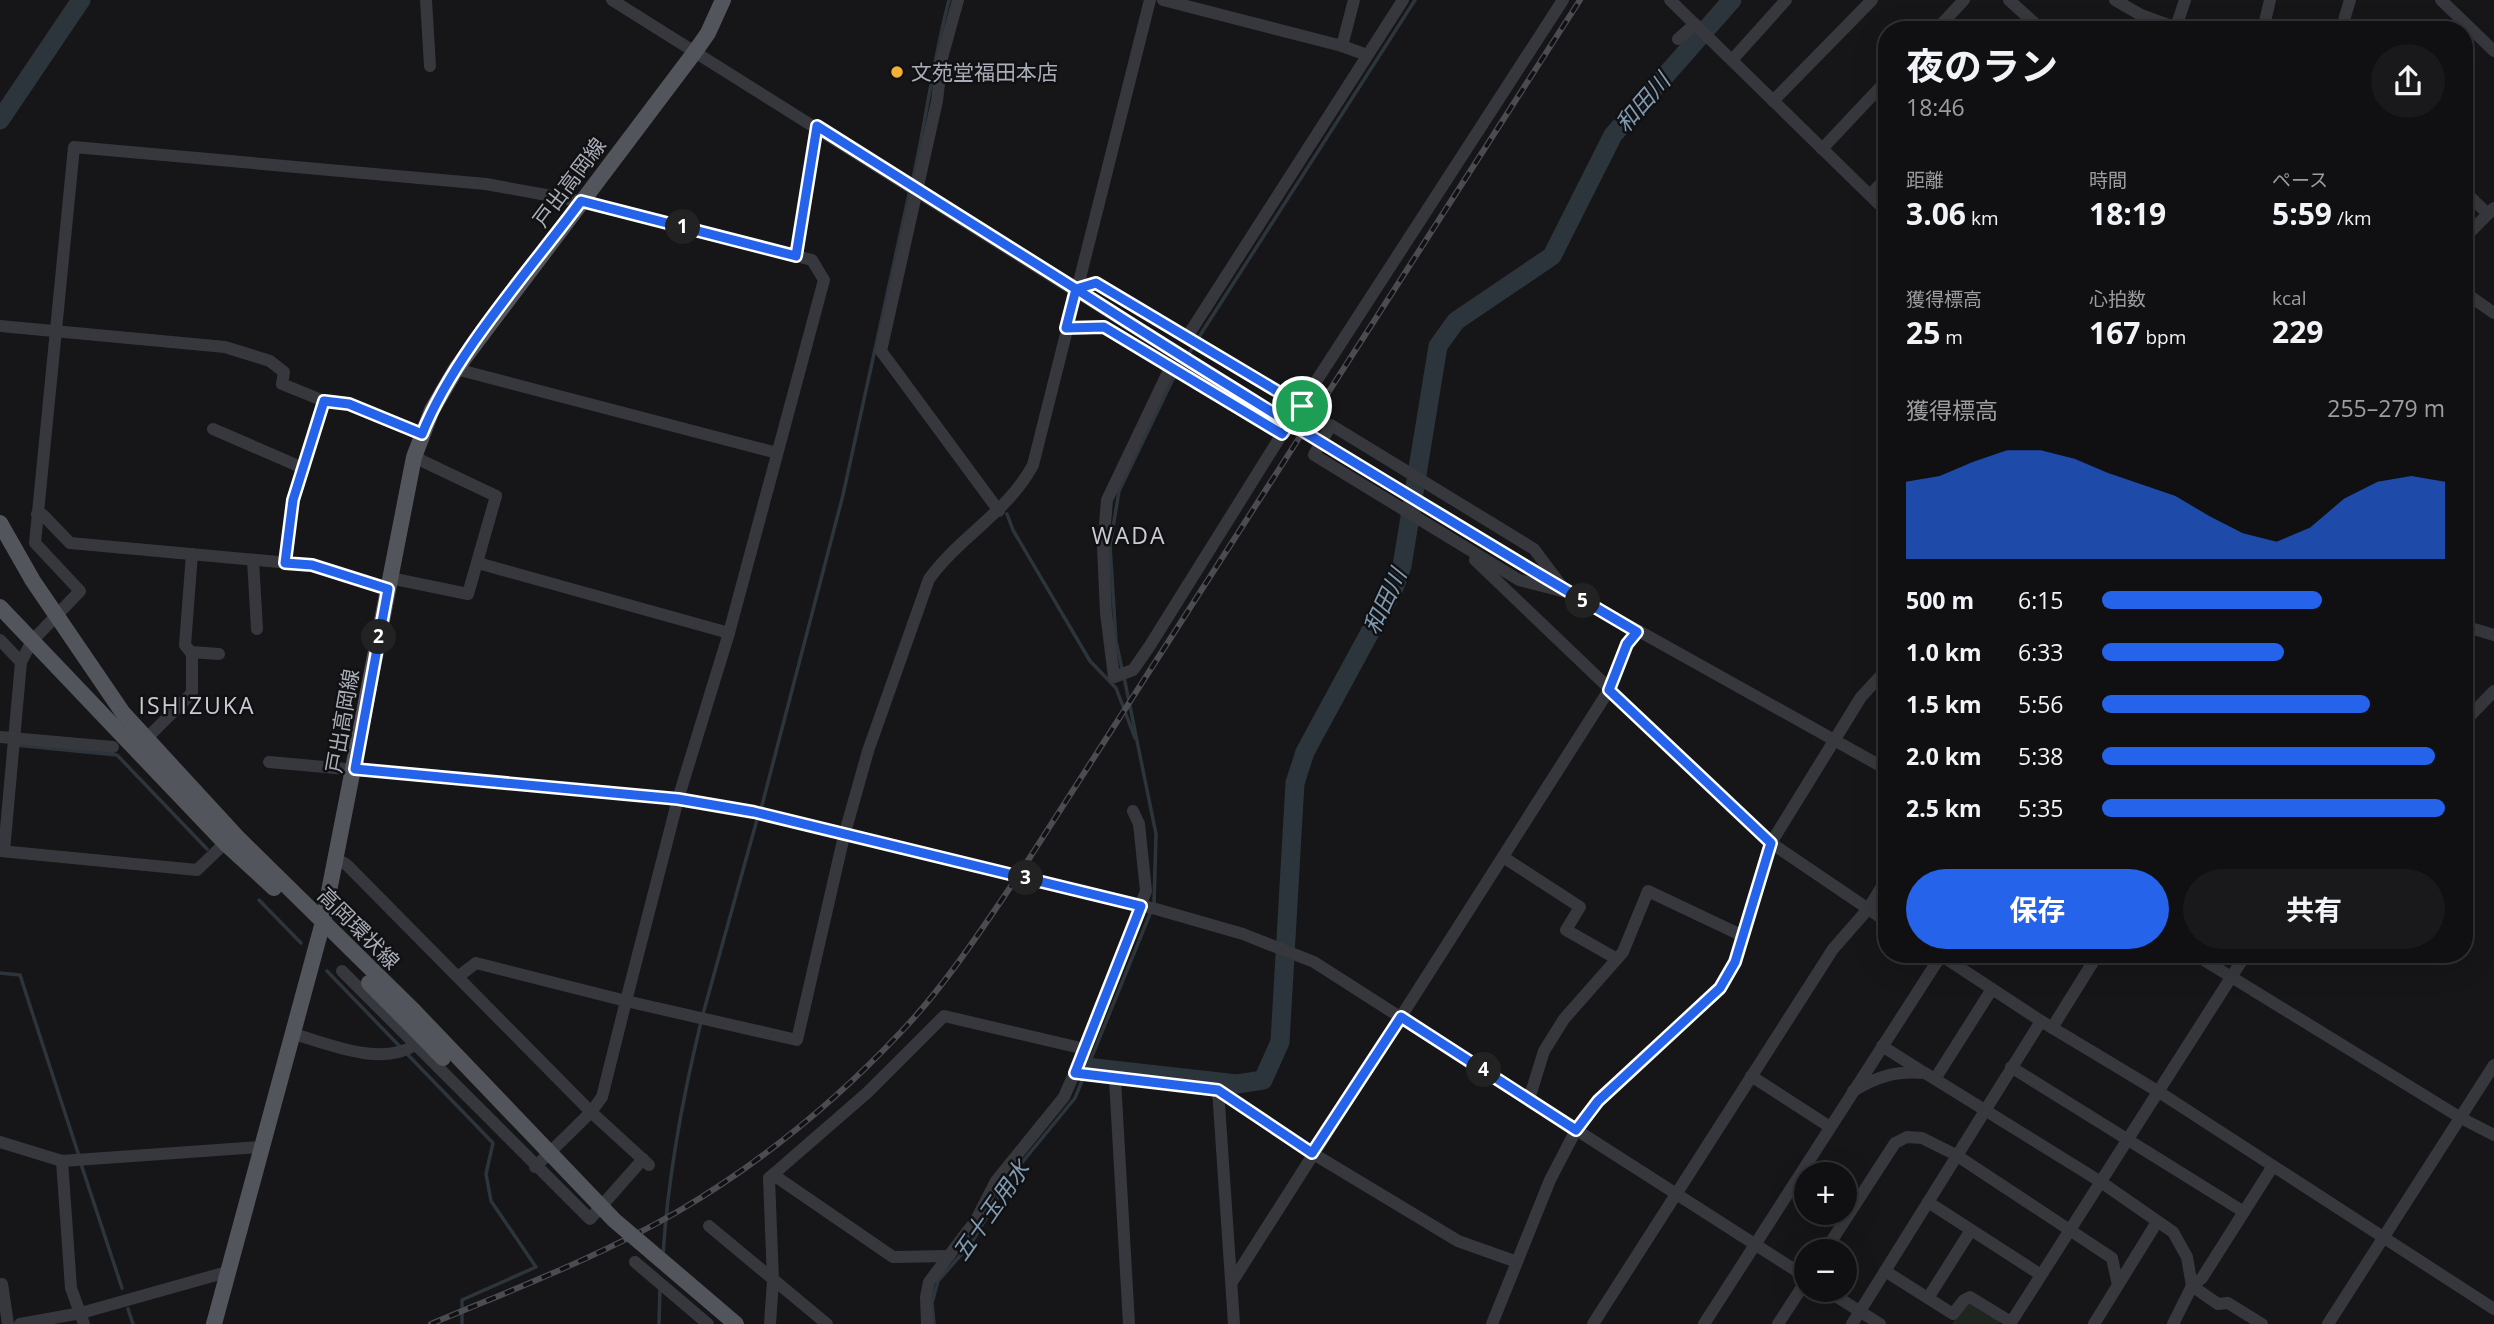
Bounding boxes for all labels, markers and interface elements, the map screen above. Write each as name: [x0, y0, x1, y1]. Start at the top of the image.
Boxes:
text: 夜のラン: [1906, 39, 2058, 91]
button: share: [2371, 44, 2445, 118]
place label: 文苑堂福田本店: [911, 58, 1058, 86]
water label: 和田川: [1607, 63, 1679, 139]
marker: 文苑堂福田本店: [889, 64, 905, 80]
text: 18:46: [1906, 91, 1965, 123]
street label: 戸出高岡線: [526, 132, 612, 232]
text: 距離: [1906, 167, 1944, 193]
text: 時間: [2089, 167, 2127, 193]
text: ペース: [2272, 167, 2328, 193]
text: 3.06: [1906, 193, 1966, 234]
text: 18:19: [2089, 193, 2166, 234]
text: 5:59: [2272, 193, 2332, 234]
text: km: [1966, 205, 1999, 231]
text: /km: [2332, 205, 2372, 231]
pin: 1: [666, 210, 700, 244]
text: 1: [677, 213, 688, 239]
text: kcal: [2272, 285, 2306, 311]
text: 獲得標高: [1906, 286, 1982, 312]
text: 心拍数: [2089, 286, 2146, 312]
text: 229: [2272, 311, 2323, 352]
text: 25: [1906, 312, 1940, 353]
text: 167: [2089, 312, 2140, 353]
text: m: [1940, 324, 1963, 350]
text: bpm: [2140, 324, 2186, 350]
pin: [1272, 376, 1332, 436]
icon: arrive: [1283, 387, 1321, 425]
text: 255–279 m: [2327, 392, 2445, 424]
text: 獲得標高: [1906, 394, 1998, 426]
district label: WADA: [1091, 519, 1167, 551]
water label: 和田川: [1355, 560, 1414, 639]
pin: 5: [1566, 584, 1600, 618]
text: 500 m: [1906, 584, 1974, 616]
text: 6:15: [2018, 584, 2064, 616]
text: 5: [1577, 587, 1588, 613]
pin: 2: [362, 620, 396, 654]
text: 2: [373, 623, 384, 649]
text: 1.0 km: [1906, 636, 1982, 668]
text: 6:33: [2018, 636, 2064, 668]
street label: 戸出高岡線: [319, 667, 365, 775]
text: 1.5 km: [1906, 688, 1982, 720]
text: 5:56: [2018, 688, 2064, 720]
district label: ISHIZUKA: [139, 689, 255, 721]
text: 2.0 km: [1906, 740, 1982, 772]
text: 5:38: [2018, 740, 2064, 772]
text: 2.5 km: [1906, 792, 1982, 824]
text: 5:35: [2018, 792, 2064, 824]
pin: 3: [1009, 860, 1044, 896]
text: 3: [1020, 864, 1031, 890]
button: 保存: [1906, 869, 2169, 949]
button: 共有: [2183, 869, 2445, 949]
street label: 高岡環状線: [312, 881, 406, 975]
pin: 4: [1466, 1052, 1502, 1088]
text: 4: [1478, 1056, 1489, 1082]
water label: 五十玉用水: [944, 1151, 1038, 1266]
map controls: [1794, 1162, 1857, 1302]
button: +: [1794, 1162, 1857, 1225]
button: −: [1794, 1239, 1857, 1302]

